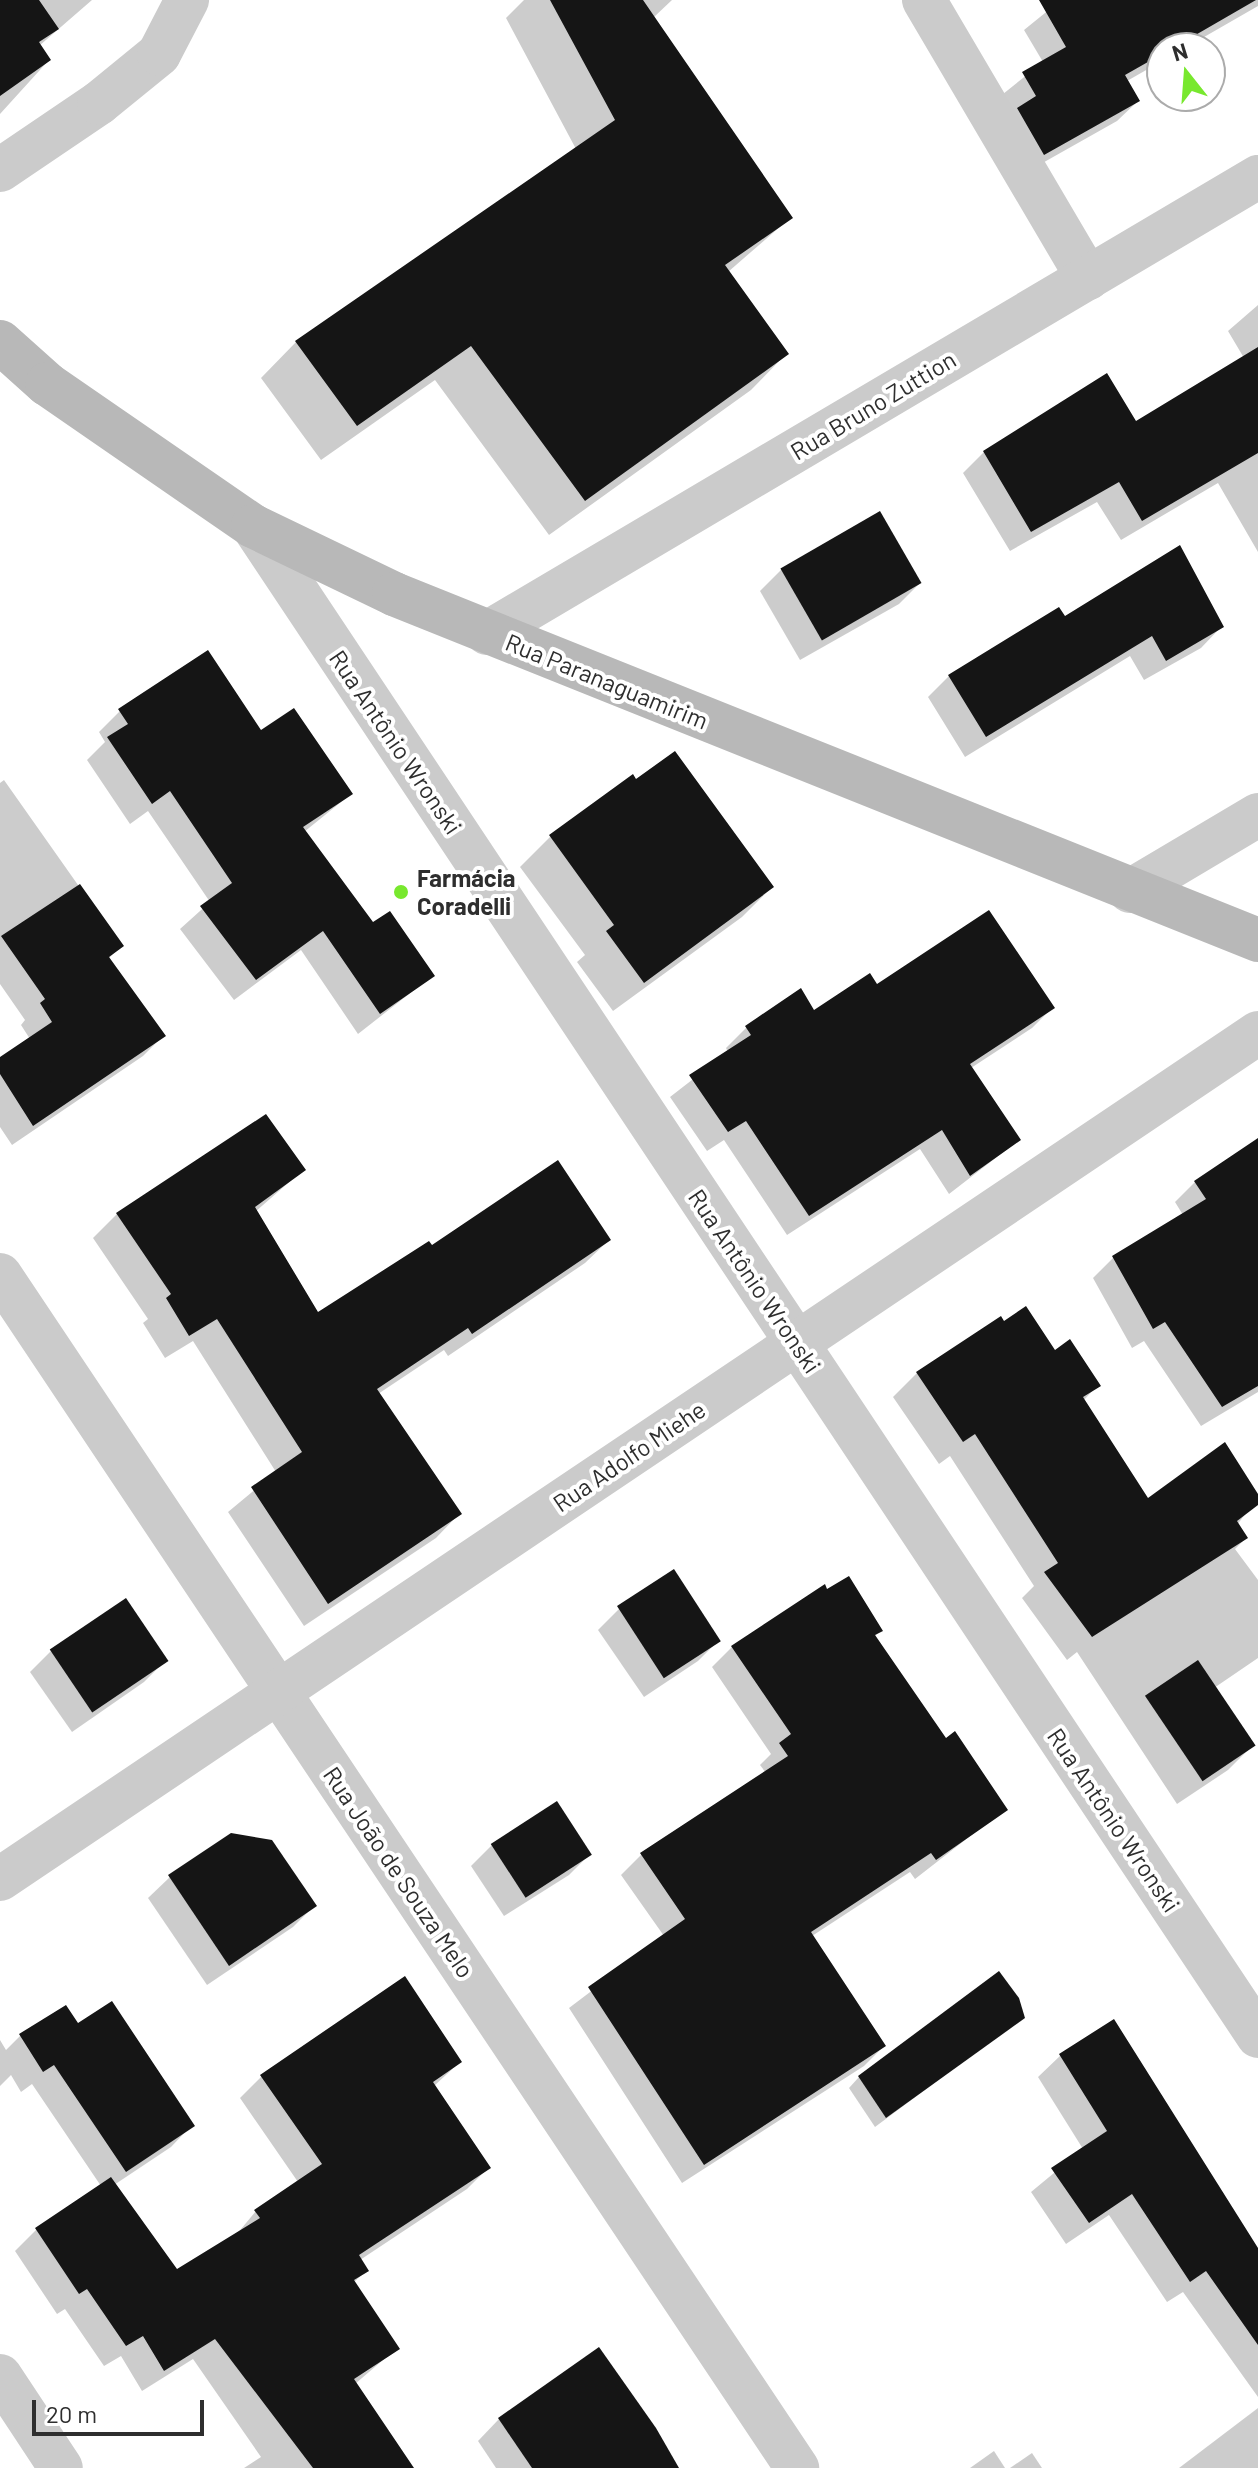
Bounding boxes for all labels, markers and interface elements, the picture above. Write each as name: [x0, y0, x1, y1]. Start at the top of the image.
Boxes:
north arrow: [1146, 32, 1226, 112]
text: N: [1169, 36, 1190, 66]
street label: Rua Bruno Zuttion: [785, 344, 961, 466]
street label: Rua Paranaguamirim: [502, 627, 712, 735]
street label: Rua Antônio Wronski: [324, 645, 468, 839]
place label: Farmácia Coradelli: [417, 864, 515, 920]
marker: Farmácia Coradelli: [392, 883, 410, 901]
street label: Rua Antônio Wronski: [683, 1184, 827, 1378]
street label: Rua Adolfo Miehe: [547, 1394, 711, 1518]
street label: Rua Antônio Wronski: [1042, 1723, 1186, 1917]
street label: Rua João de Souza Melo: [318, 1761, 480, 1983]
scale bar: [36, 2384, 208, 2434]
text: 20 m: [46, 2399, 97, 2428]

